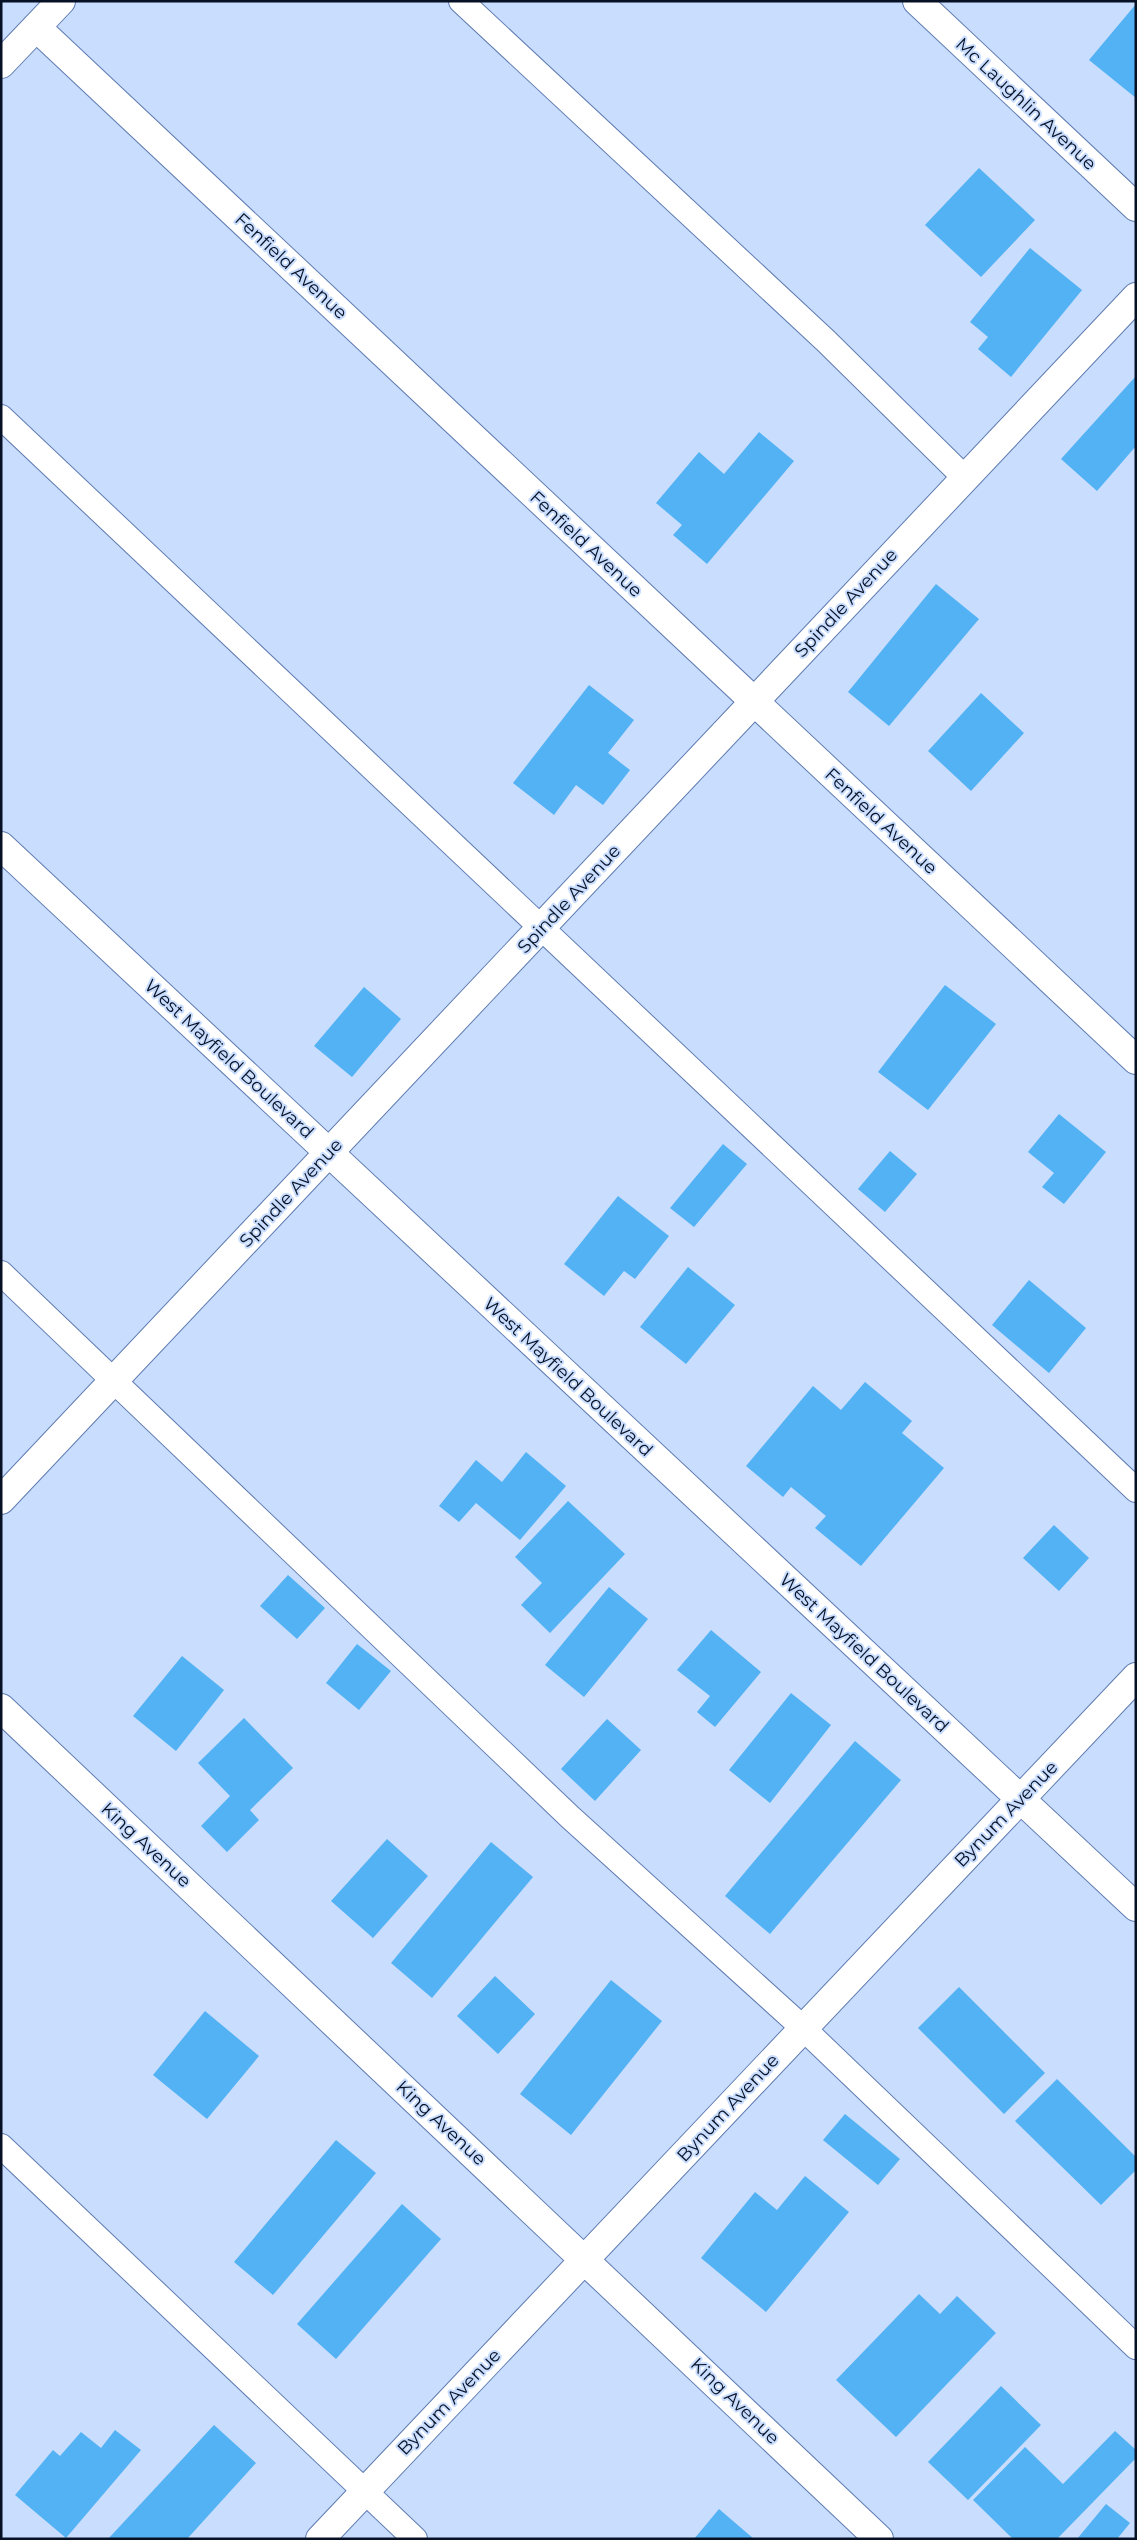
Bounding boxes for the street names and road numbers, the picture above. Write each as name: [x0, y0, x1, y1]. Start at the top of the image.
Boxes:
street label: Mc Laughlin Avenue: [951, 33, 1101, 175]
street label: Fenfield Avenue: [230, 208, 352, 324]
street label: Fenfield Avenue: [525, 486, 647, 602]
street label: Spindle Avenue: [790, 544, 902, 662]
street label: Fenfield Avenue: [820, 763, 942, 879]
street label: Spindle Avenue: [513, 840, 625, 958]
street label: West Mayfield Boulevard: [140, 975, 318, 1143]
street label: Spindle Avenue: [235, 1134, 347, 1252]
street label: West Mayfield Boulevard: [479, 1293, 657, 1461]
street label: West Mayfield Boulevard: [775, 1569, 953, 1737]
street label: Bynum Avenue: [950, 1756, 1062, 1872]
street label: King Avenue: [97, 1798, 196, 1892]
street label: Bynum Avenue: [672, 2049, 784, 2166]
street label: King Avenue: [392, 2076, 491, 2170]
street label: Bynum Avenue: [393, 2344, 505, 2460]
street label: King Avenue: [686, 2353, 784, 2449]

